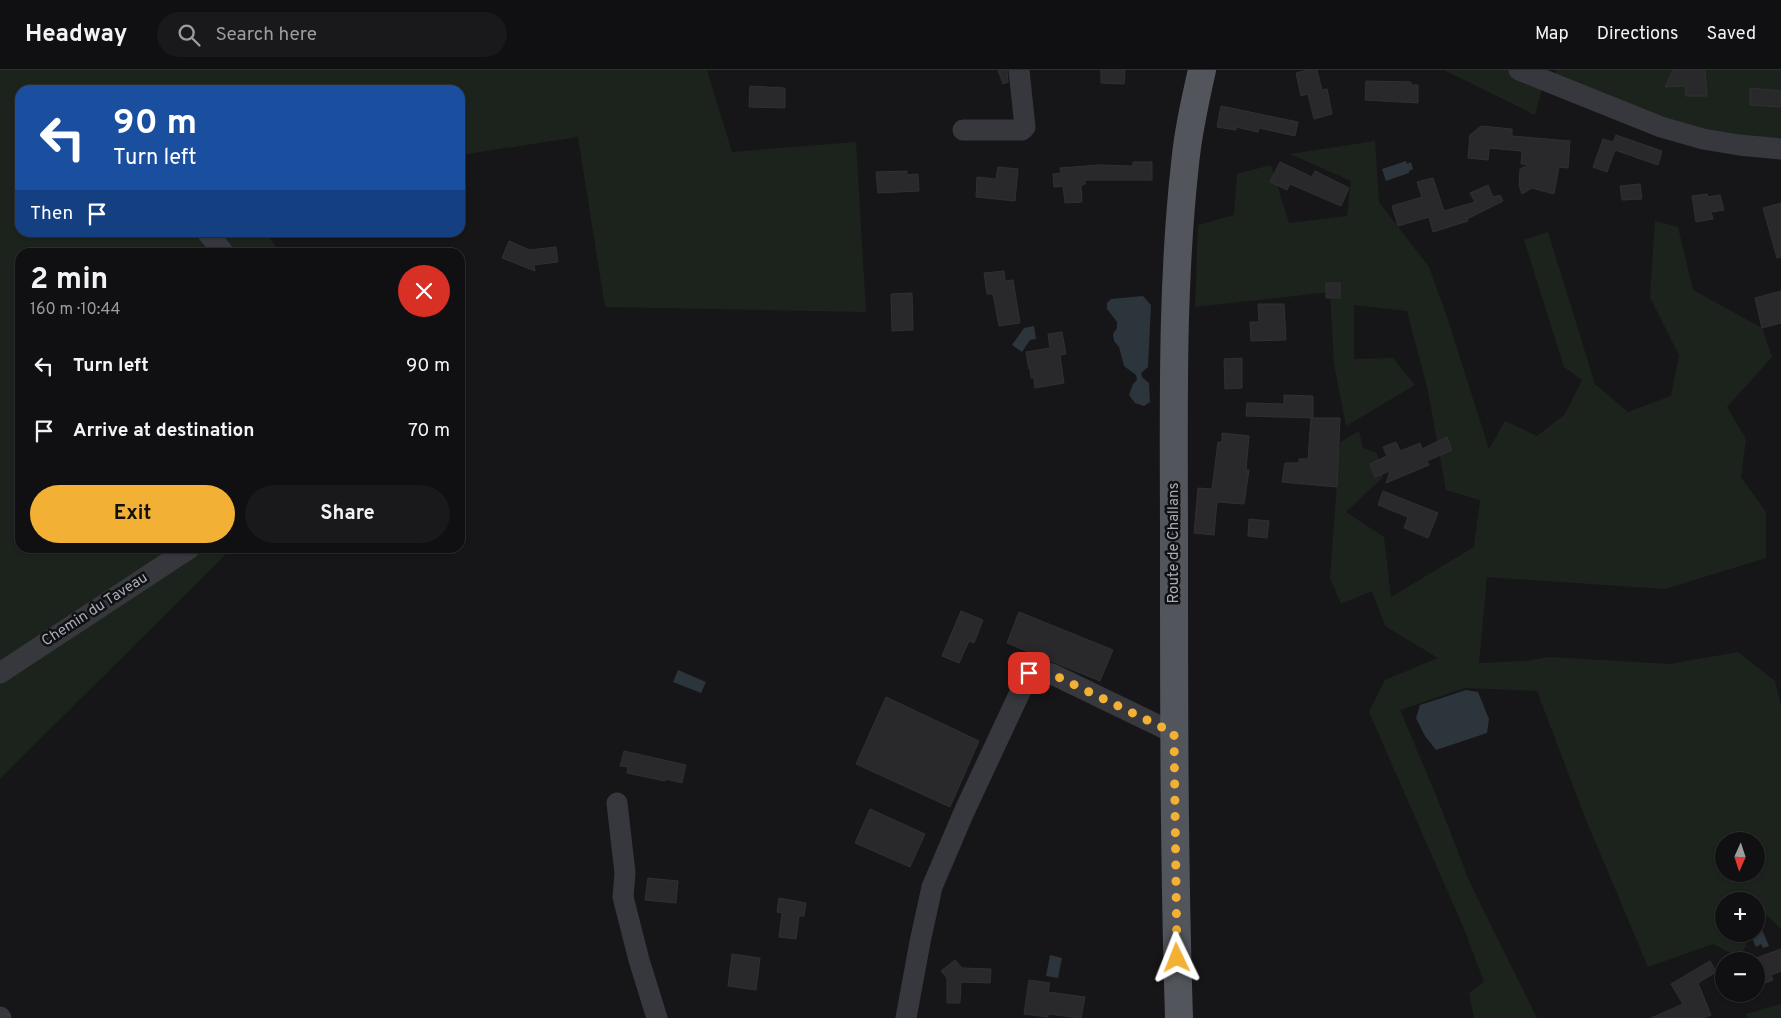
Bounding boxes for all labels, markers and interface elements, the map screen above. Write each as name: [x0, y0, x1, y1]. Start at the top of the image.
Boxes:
search box: [157, 12, 507, 57]
text: Headway: [25, 20, 127, 50]
icon: search: [175, 21, 203, 49]
text: Search here: [215, 23, 317, 47]
text: Map: [1535, 23, 1569, 46]
text: Directions: [1597, 23, 1679, 46]
text: Saved: [1707, 23, 1756, 46]
text: 90 m: [113, 102, 197, 146]
icon: left: [30, 105, 95, 170]
text: Turn left: [113, 145, 196, 172]
icon: arrive: [83, 200, 111, 228]
text: Then: [30, 202, 73, 226]
text: 2 min: [30, 262, 108, 299]
button: close: [398, 265, 450, 317]
text: 160 m · 10:44: [30, 300, 120, 320]
icon: left: [30, 352, 58, 380]
text: Turn left: [73, 354, 149, 378]
text: 90 m: [406, 354, 450, 378]
icon: arrive: [30, 417, 58, 445]
text: Arrive at destination: [73, 419, 254, 443]
text: 70 m: [408, 419, 450, 443]
street label: Route de Challans: [1165, 482, 1184, 604]
button: Exit: [30, 485, 235, 543]
button: Share: [245, 485, 450, 543]
street label: Chemin du Taveau: [38, 569, 152, 651]
pin: [1008, 652, 1050, 694]
icon: arrive: [1015, 659, 1043, 687]
north arrow: [1715, 832, 1765, 882]
map controls: [1715, 832, 1765, 1002]
button: +: [1715, 892, 1765, 942]
position arrow: [1150, 931, 1202, 983]
button: −: [1715, 952, 1765, 1002]

